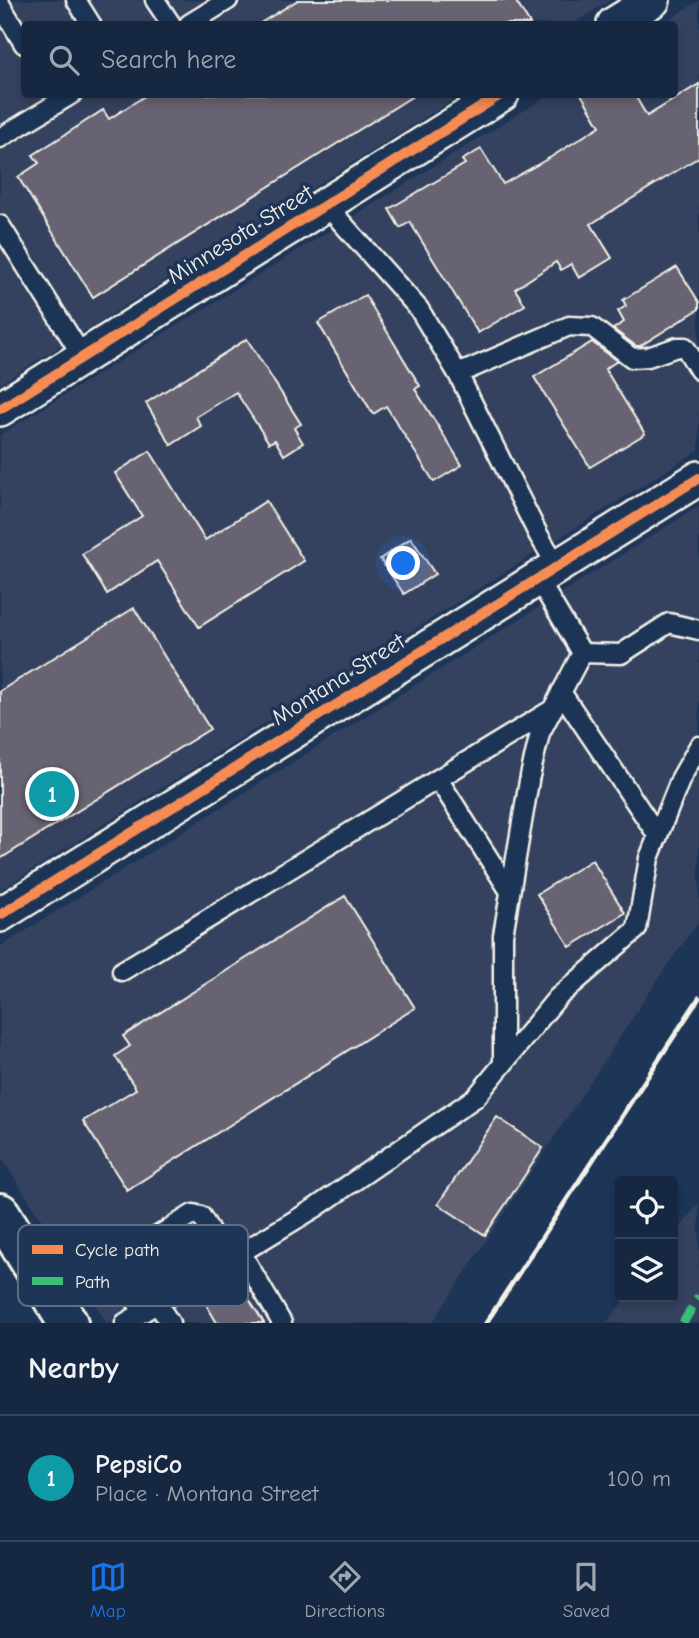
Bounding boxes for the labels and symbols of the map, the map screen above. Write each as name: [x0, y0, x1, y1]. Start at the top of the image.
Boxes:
street label: Minnesota Street: [163, 178, 319, 290]
your location: [386, 546, 420, 580]
street label: Montana Street: [267, 627, 411, 731]
pin: 1: [29, 768, 75, 820]
legend: [18, 1225, 248, 1306]
text: Cycle path: [75, 1239, 160, 1261]
text: Path: [75, 1271, 110, 1293]

